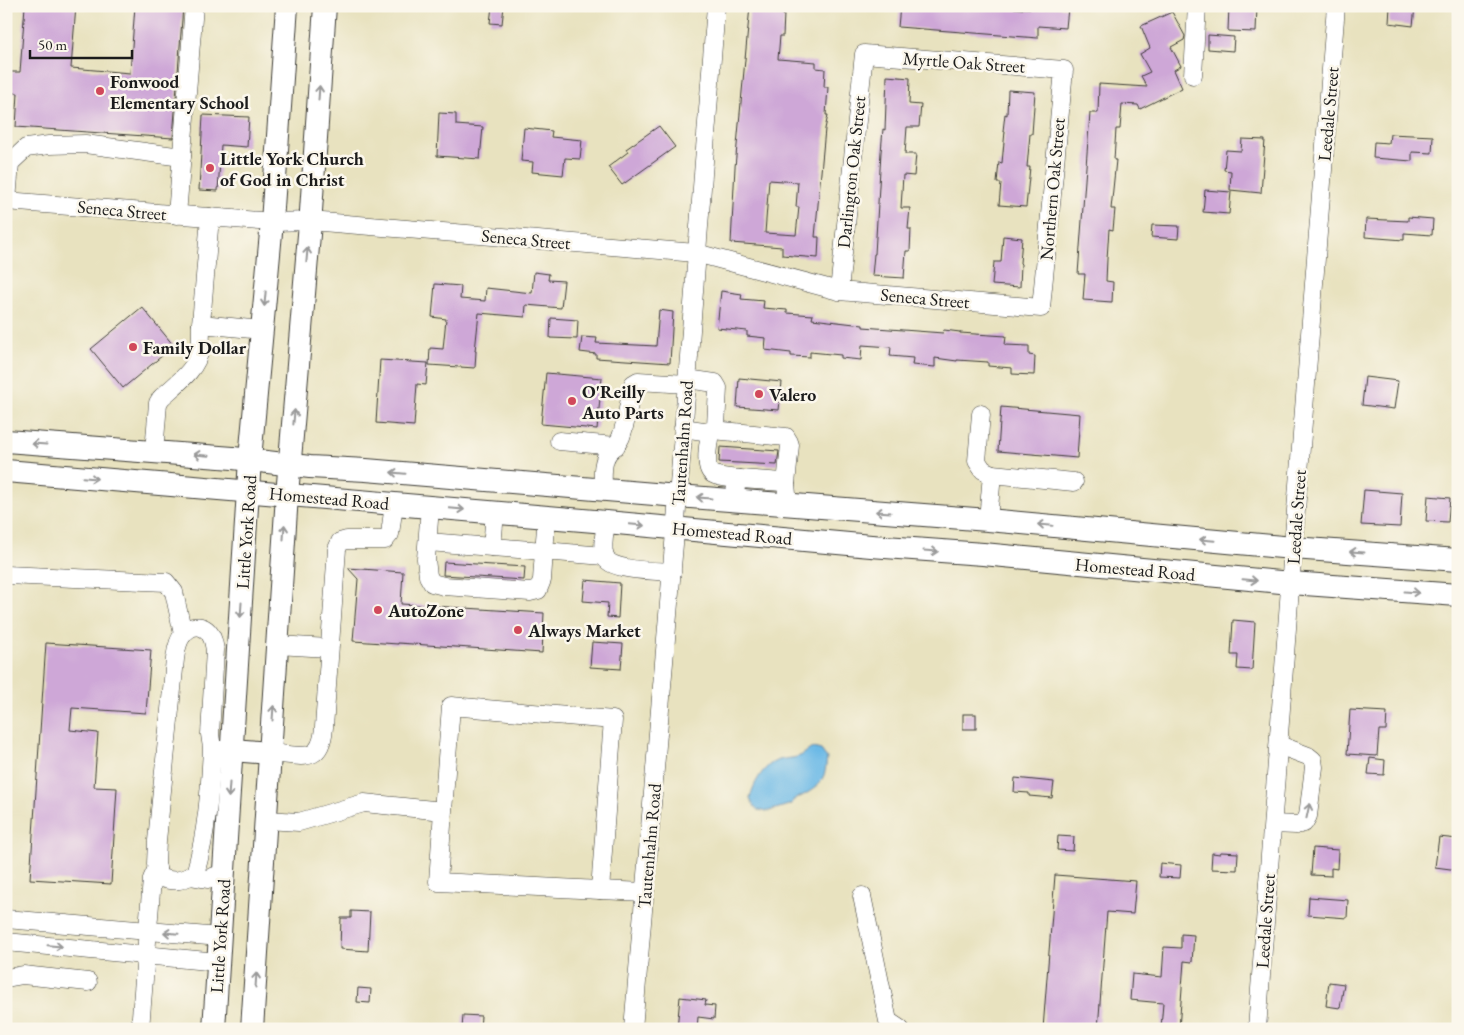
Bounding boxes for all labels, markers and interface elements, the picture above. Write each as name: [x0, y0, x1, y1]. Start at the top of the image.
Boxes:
scale bar: [30, 28, 132, 60]
text: 50 m: [38, 35, 67, 54]
street label: Myrtle Oak Street: [902, 46, 1026, 78]
street label: Leedale Street: [1312, 65, 1344, 162]
place label: Fonwood Elementary School: [110, 70, 249, 114]
marker: Fonwood Elementary School: [94, 85, 106, 97]
one-way arrow: [315, 85, 324, 101]
street label: Darlington Oak Street: [832, 94, 870, 249]
street label: Northern Oak Street: [1034, 117, 1070, 261]
place label: Little York Church of God in Christ: [220, 147, 364, 191]
marker: Little York Church of God in Christ: [204, 162, 216, 174]
street label: Seneca Street: [77, 195, 168, 225]
street label: Seneca Street: [481, 224, 572, 254]
one-way arrow: [302, 247, 312, 263]
street label: Seneca Street: [880, 283, 971, 313]
one-way arrow: [260, 291, 270, 307]
place label: Family Dollar: [143, 336, 247, 359]
marker: Family Dollar: [127, 341, 139, 353]
street label: Tautenhahn Road: [666, 379, 698, 506]
place label: O'Reilly Auto Parts: [581, 380, 664, 424]
place label: Valero: [769, 383, 816, 406]
marker: Valero: [753, 388, 765, 400]
marker: O'Reilly Auto Parts: [566, 395, 578, 407]
one-way arrow: [289, 409, 298, 425]
one-way arrow: [32, 439, 48, 448]
one-way arrow: [194, 451, 210, 460]
one-way arrow: [391, 468, 407, 477]
street label: Leedale Street: [1281, 468, 1311, 565]
street label: Little York Road: [231, 473, 262, 590]
one-way arrow: [81, 474, 97, 483]
street label: Homestead Road: [268, 481, 391, 515]
one-way arrow: [696, 494, 712, 503]
one-way arrow: [449, 505, 465, 514]
one-way arrow: [875, 507, 891, 516]
street label: Homestead Road: [671, 516, 794, 550]
one-way arrow: [628, 520, 644, 529]
one-way arrow: [1037, 520, 1053, 530]
one-way arrow: [280, 524, 289, 540]
one-way arrow: [1199, 535, 1215, 545]
one-way arrow: [923, 546, 939, 555]
one-way arrow: [1349, 548, 1365, 557]
street label: Homestead Road: [1074, 552, 1197, 586]
one-way arrow: [1241, 575, 1257, 584]
one-way arrow: [1403, 587, 1419, 597]
place label: AutoZone: [387, 599, 464, 622]
one-way arrow: [236, 602, 245, 618]
marker: AutoZone: [372, 604, 384, 616]
place label: Always Market: [527, 619, 641, 642]
marker: Always Market: [512, 624, 524, 636]
one-way arrow: [268, 705, 277, 721]
one-way arrow: [224, 781, 234, 797]
street label: Tautenhahn Road: [632, 782, 666, 910]
one-way arrow: [1304, 803, 1313, 819]
street label: Leedale Street: [1250, 872, 1280, 969]
street label: Little York Road: [205, 877, 236, 994]
one-way arrow: [163, 928, 179, 937]
one-way arrow: [47, 942, 63, 951]
one-way arrow: [251, 972, 260, 988]

